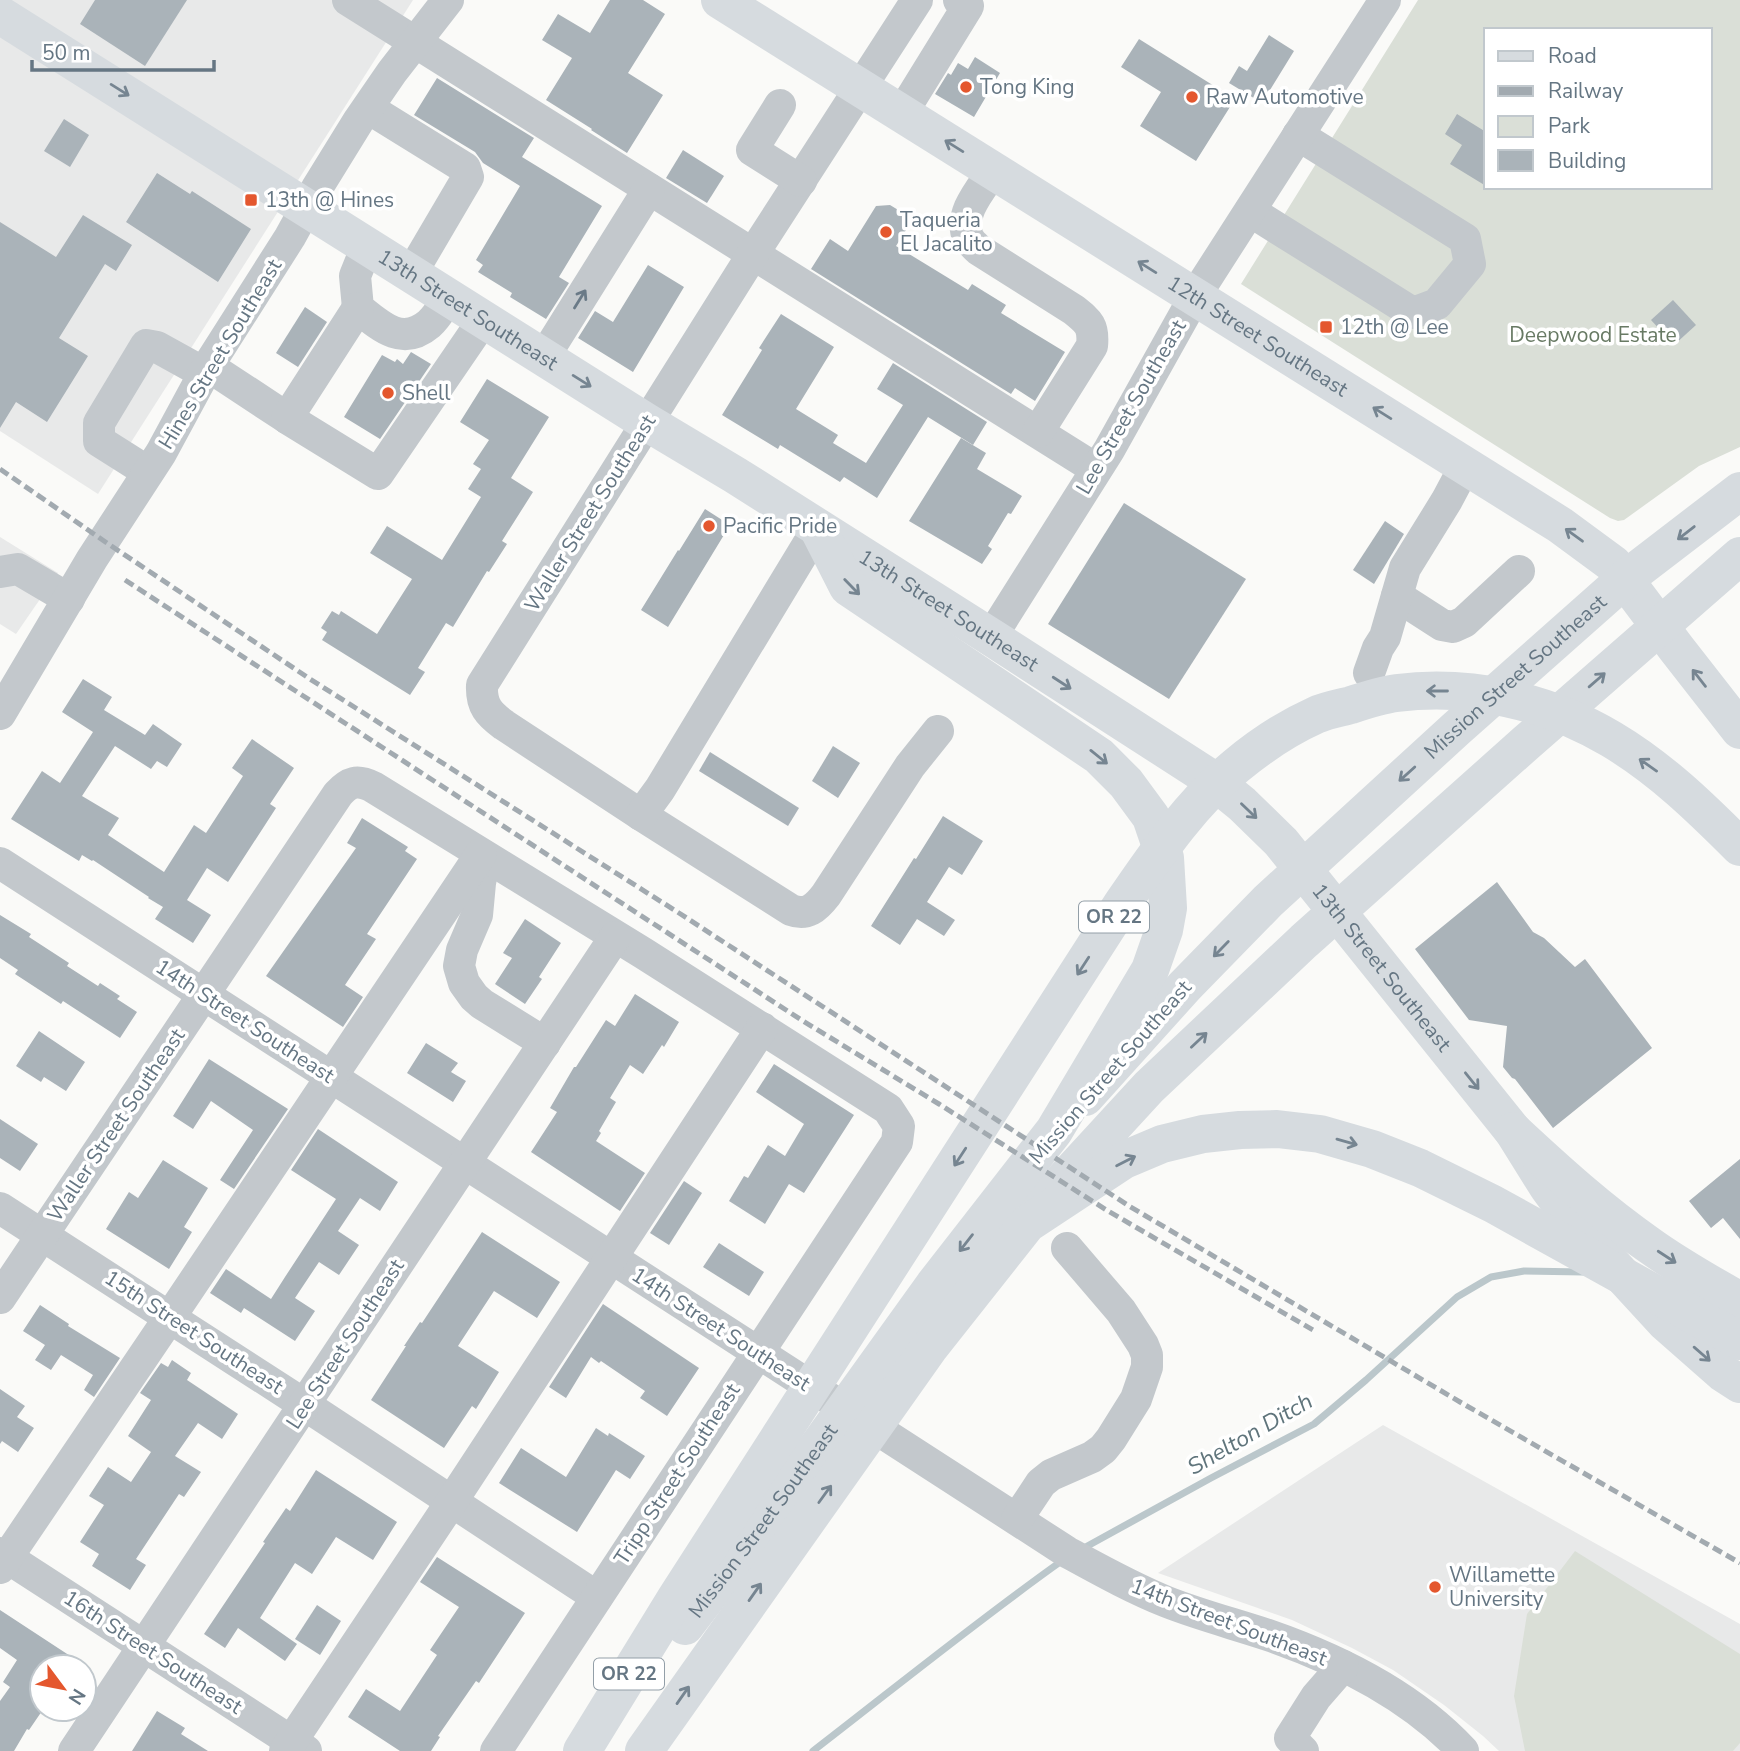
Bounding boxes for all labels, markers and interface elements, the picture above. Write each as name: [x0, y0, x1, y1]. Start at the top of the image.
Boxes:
scale bar: [32, 28, 214, 72]
legend: [1484, 28, 1712, 189]
text: 50 m: [42, 39, 91, 67]
text: Road: [1548, 42, 1597, 70]
place label: Tong King: [980, 73, 1075, 101]
text: Railway: [1548, 77, 1623, 105]
marker: Tong King: [958, 79, 974, 95]
one-way arrow: [110, 83, 129, 98]
place label: Raw Automotive: [1206, 83, 1364, 111]
marker: Raw Automotive: [1184, 89, 1200, 105]
text: Park: [1548, 112, 1590, 140]
one-way arrow: [945, 139, 965, 153]
text: Building: [1548, 147, 1626, 175]
place label: 13th @ Hines: [265, 186, 394, 214]
marker: 13th @ Hines: [243, 192, 259, 208]
place label: Taqueria El Jacalito: [900, 206, 993, 258]
marker: Taqueria El Jacalito: [878, 224, 894, 240]
street label: 13th Street Southeast: [372, 242, 564, 377]
street label: Hines Street Southeast: [152, 253, 288, 454]
one-way arrow: [1138, 259, 1158, 273]
street label: 12th Street Southeast: [1162, 269, 1354, 403]
one-way arrow: [573, 290, 587, 309]
place label: 12th @ Lee: [1340, 313, 1449, 341]
street label: Lee Street Southeast: [1070, 314, 1193, 499]
marker: 12th @ Lee: [1318, 319, 1334, 335]
park label: Deepwood Estate: [1509, 321, 1677, 349]
one-way arrow: [572, 374, 591, 389]
place label: Shell: [402, 379, 451, 407]
marker: Shell: [380, 385, 396, 401]
one-way arrow: [1372, 406, 1392, 420]
street label: Waller Street Southeast: [518, 409, 662, 617]
place label: Pacific Pride: [723, 512, 837, 540]
marker: Pacific Pride: [701, 518, 717, 534]
one-way arrow: [1678, 525, 1696, 540]
one-way arrow: [1565, 528, 1584, 542]
street label: 13th Street Southeast: [853, 543, 1045, 678]
one-way arrow: [843, 578, 860, 595]
street label: Mission Street Southeast: [1418, 588, 1613, 765]
one-way arrow: [1692, 669, 1707, 688]
one-way arrow: [1588, 672, 1606, 688]
one-way arrow: [1052, 675, 1071, 690]
one-way arrow: [1426, 684, 1449, 698]
one-way arrow: [1089, 750, 1107, 765]
one-way arrow: [1639, 758, 1658, 772]
one-way arrow: [1398, 766, 1416, 782]
one-way arrow: [1240, 802, 1257, 819]
street label: 13th Street Southeast: [1306, 878, 1458, 1058]
road number: OR 22: [1079, 902, 1149, 932]
one-way arrow: [1212, 941, 1229, 958]
street label: 14th Street Southeast: [150, 953, 340, 1090]
one-way arrow: [1075, 955, 1089, 975]
street label: Mission Street Southeast: [1022, 974, 1198, 1170]
street label: Waller Street Southeast: [41, 1022, 192, 1227]
one-way arrow: [1190, 1032, 1208, 1048]
one-way arrow: [1464, 1071, 1480, 1089]
one-way arrow: [1336, 1136, 1358, 1149]
one-way arrow: [953, 1147, 967, 1167]
one-way arrow: [1115, 1153, 1135, 1167]
one-way arrow: [959, 1233, 974, 1251]
one-way arrow: [1656, 1250, 1676, 1264]
street label: Lee Street Southeast: [280, 1253, 411, 1434]
street label: 14th Street Southeast: [626, 1261, 816, 1398]
street label: 15th Street Southeast: [99, 1264, 289, 1401]
one-way arrow: [1693, 1346, 1711, 1362]
street label: Tripp Street Southeast: [608, 1377, 747, 1570]
water label: Shelton Ditch: [1182, 1386, 1318, 1482]
street label: Mission Street Southeast: [682, 1417, 844, 1624]
one-way arrow: [817, 1485, 832, 1504]
place label: Willamette University: [1449, 1561, 1555, 1613]
street label: 14th Street Southeast: [1127, 1572, 1332, 1673]
marker: Willamette University: [1427, 1579, 1443, 1595]
one-way arrow: [748, 1583, 762, 1602]
street label: 16th Street Southeast: [58, 1584, 248, 1721]
north arrow: [28, 1653, 98, 1723]
road number: OR 22: [594, 1658, 664, 1690]
text: N: [62, 1684, 91, 1709]
one-way arrow: [676, 1686, 690, 1705]

